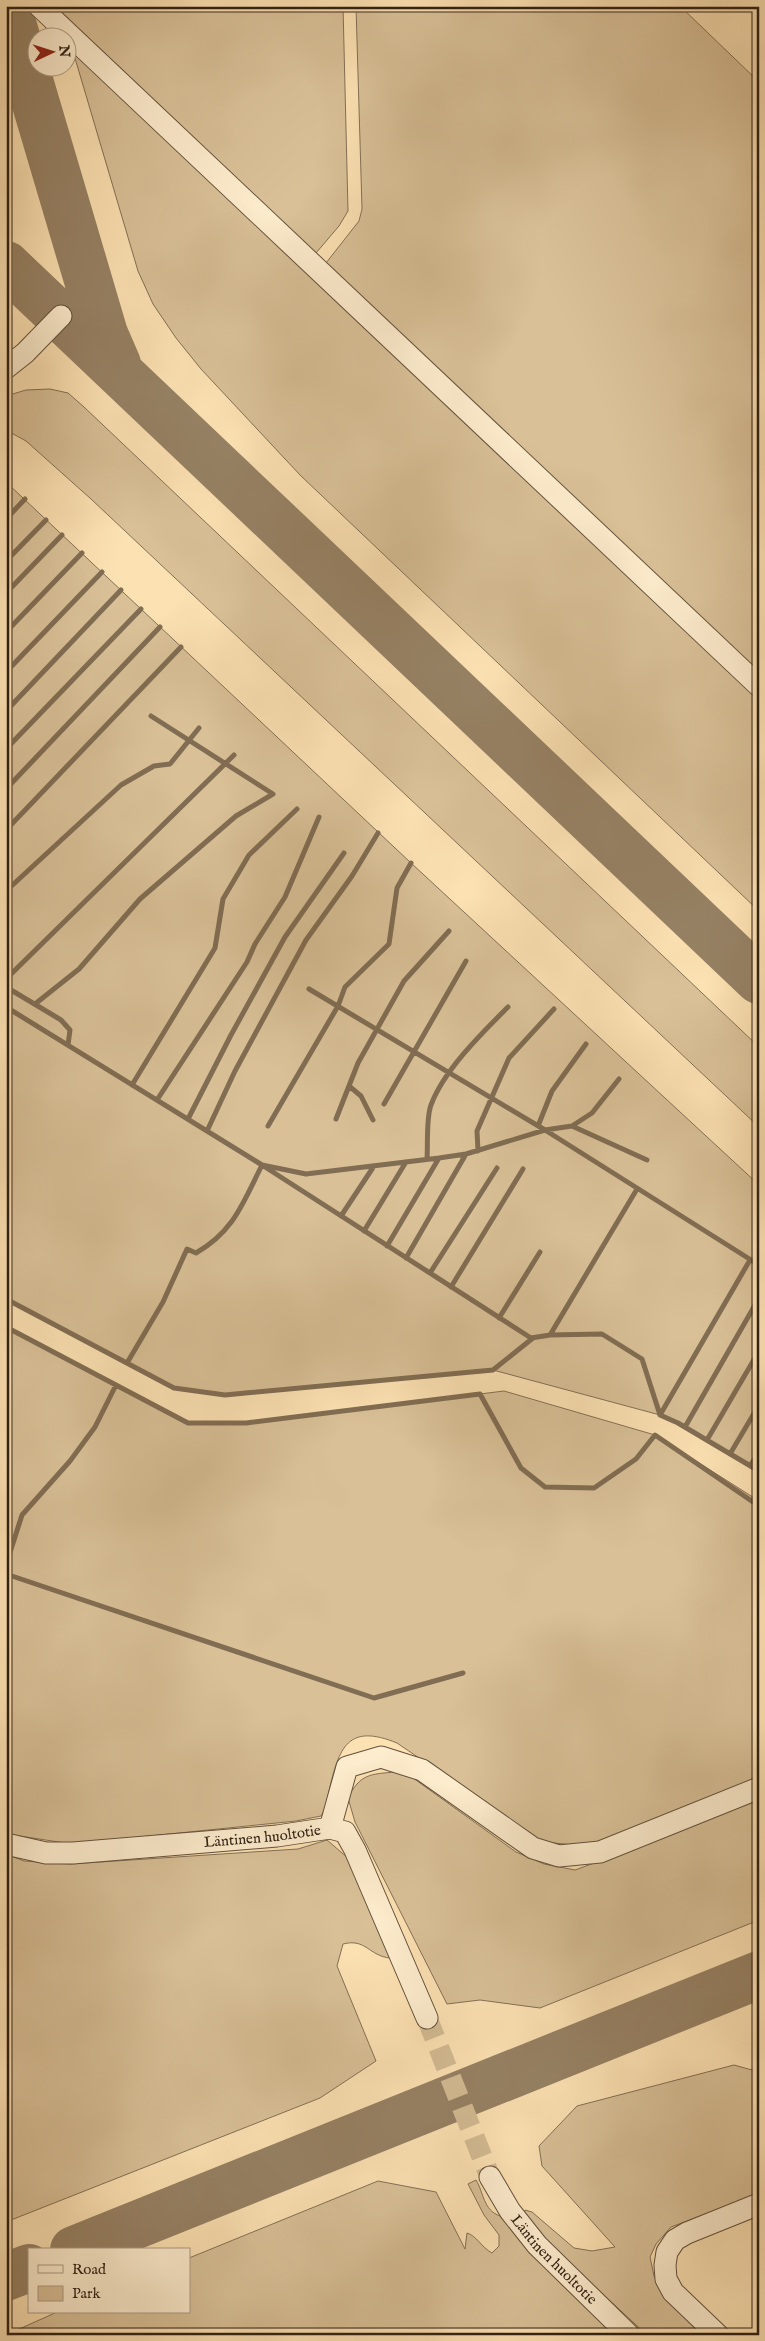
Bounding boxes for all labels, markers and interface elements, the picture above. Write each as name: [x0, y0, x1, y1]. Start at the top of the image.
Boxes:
north arrow: [28, 28, 78, 78]
text: N: [55, 43, 73, 58]
street label: Läntinen huoltotie: [203, 1820, 322, 1852]
street label: Läntinen huoltotie: [507, 2210, 602, 2308]
legend: [28, 2248, 190, 2314]
text: Road: [72, 2260, 107, 2279]
text: Park: [72, 2284, 102, 2303]

